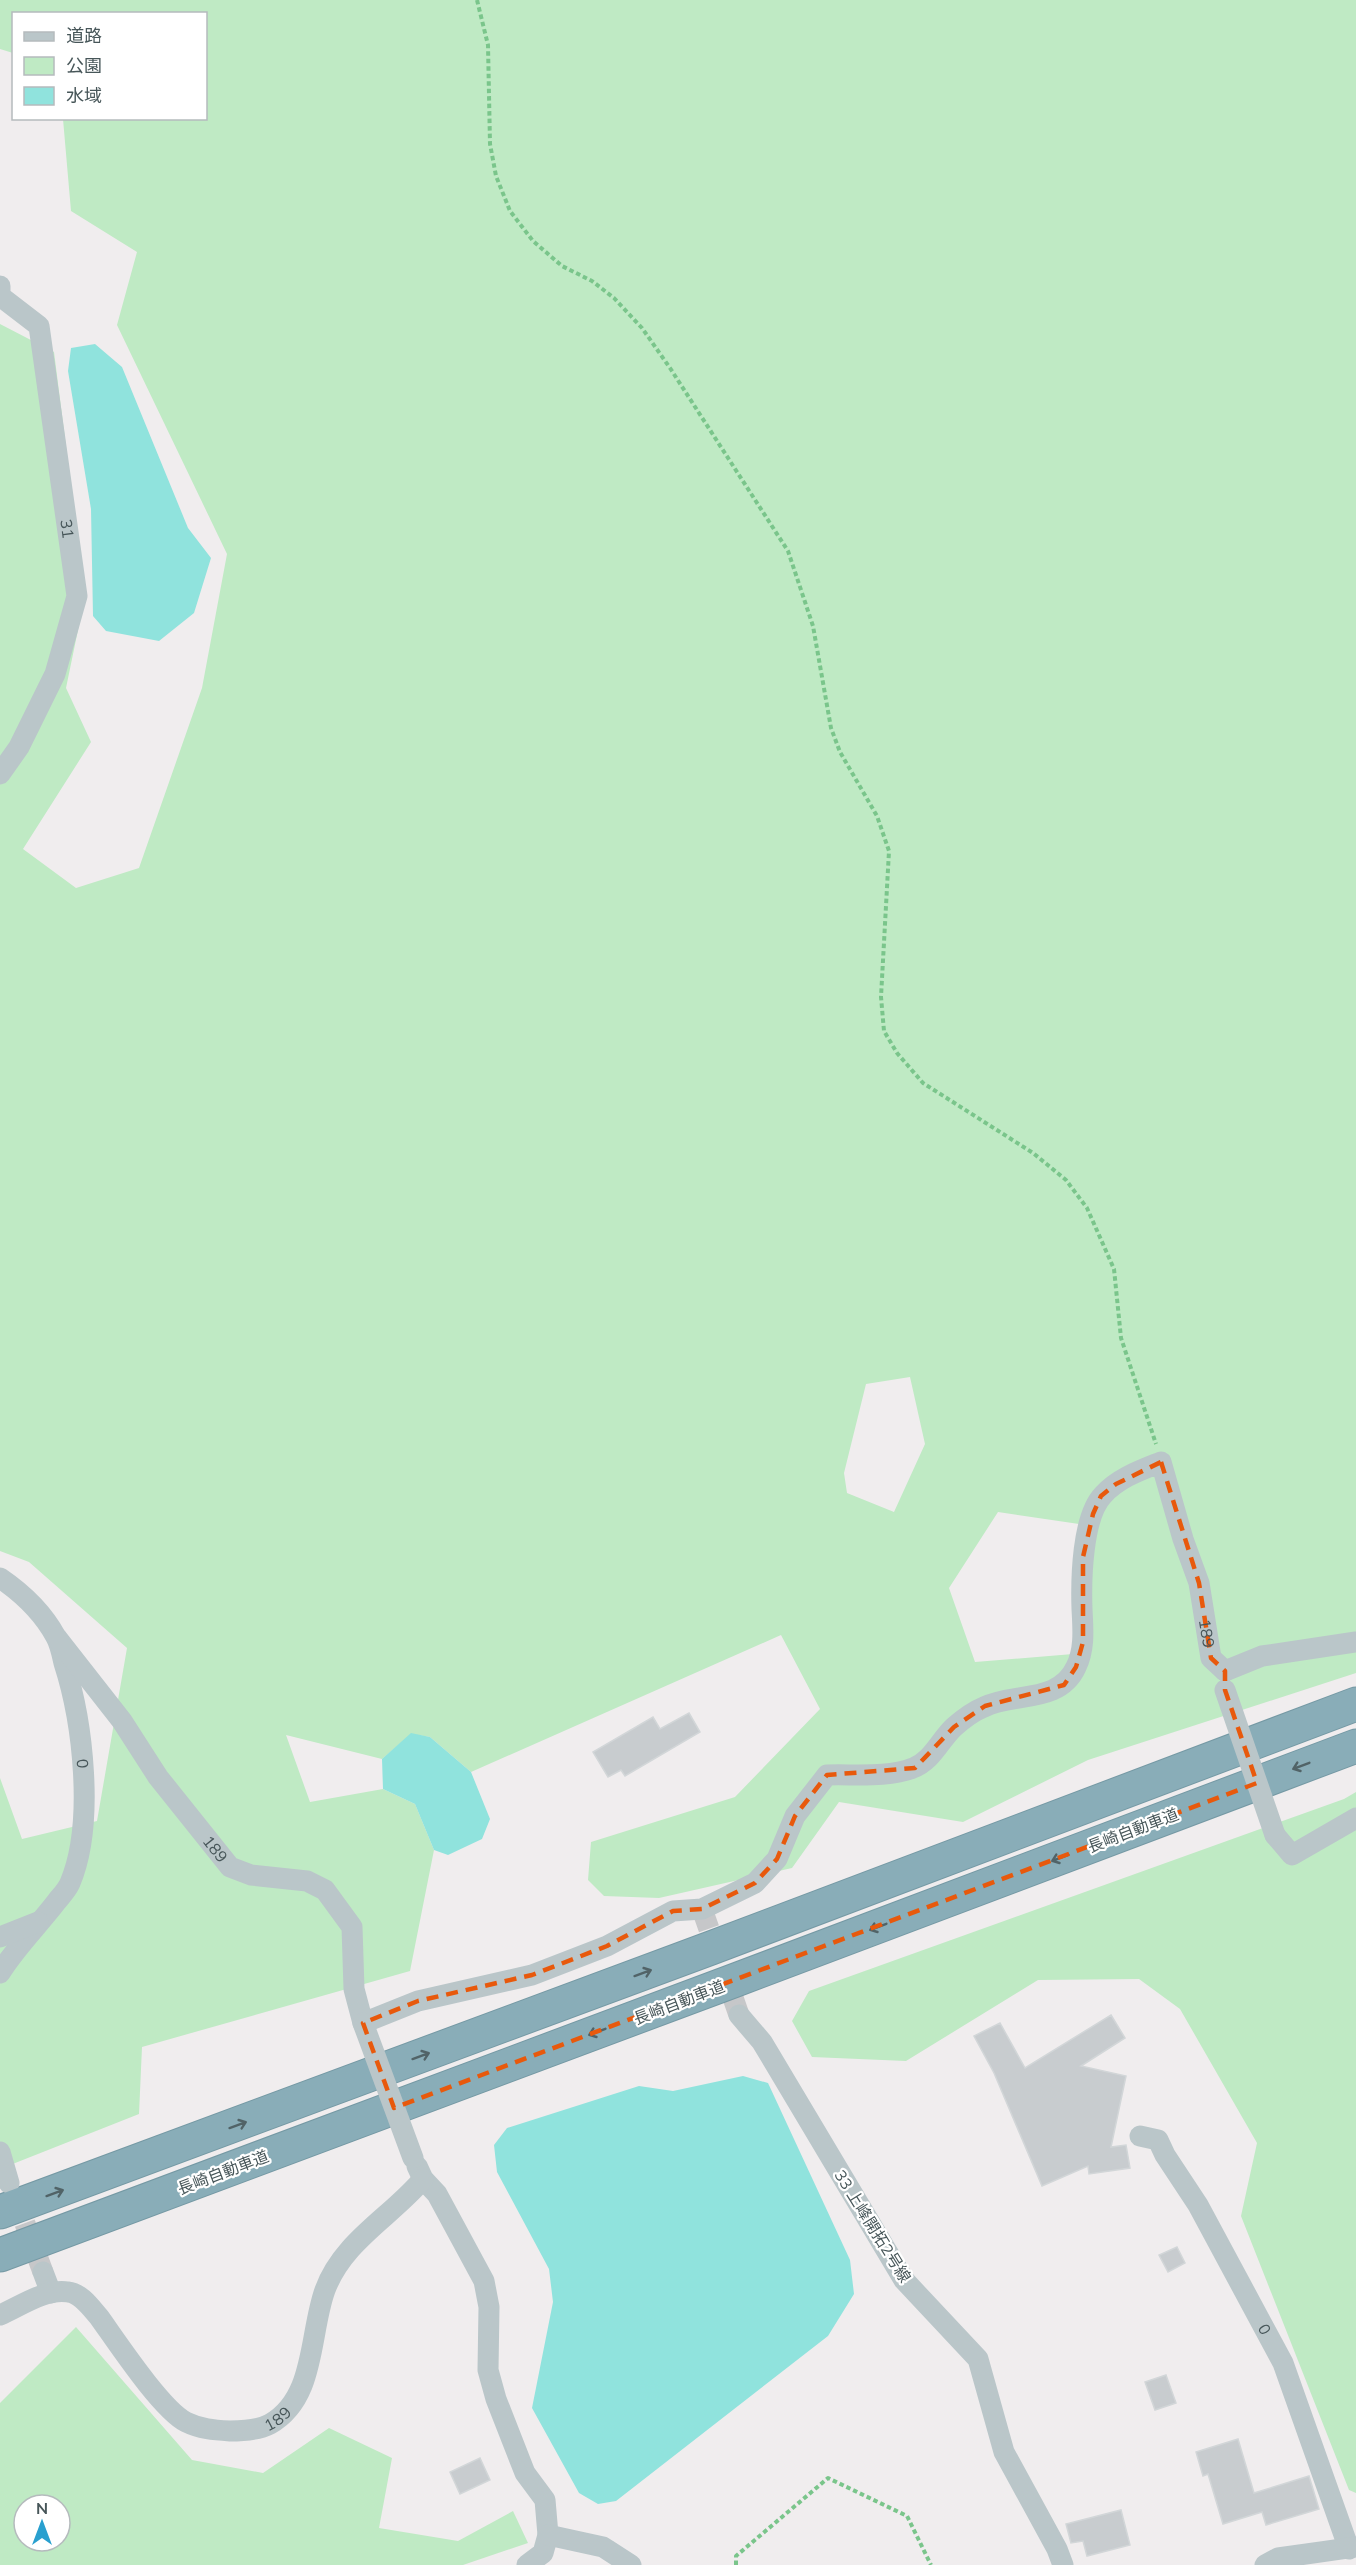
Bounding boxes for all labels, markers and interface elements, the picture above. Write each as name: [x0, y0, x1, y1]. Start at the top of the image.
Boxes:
legend: [12, 12, 207, 120]
text: 道路: [66, 24, 102, 47]
text: 公園: [66, 54, 102, 77]
text: 水域: [66, 84, 102, 107]
street label: 31: [56, 518, 79, 540]
street label: 189: [1195, 1618, 1219, 1649]
street label: 0: [73, 1758, 93, 1769]
one-way arrow: [1292, 1762, 1311, 1773]
street label: 長崎自動車道: [1085, 1803, 1181, 1857]
street label: 189: [199, 1831, 232, 1866]
one-way arrow: [1051, 1853, 1070, 1864]
one-way arrow: [869, 1922, 887, 1933]
one-way arrow: [633, 1967, 651, 1978]
street label: 長崎自動車道: [631, 1975, 727, 2029]
one-way arrow: [588, 2028, 607, 2039]
one-way arrow: [411, 2050, 429, 2061]
one-way arrow: [228, 2118, 247, 2129]
street label: 長崎自動車道: [175, 2145, 271, 2199]
street label: 33 上峰開拓2号線: [830, 2166, 916, 2286]
one-way arrow: [45, 2186, 64, 2197]
street label: 0: [1254, 2320, 1276, 2338]
street label: 189: [261, 2402, 295, 2435]
north arrow: [12, 2493, 72, 2553]
text: N: [36, 2498, 48, 2518]

